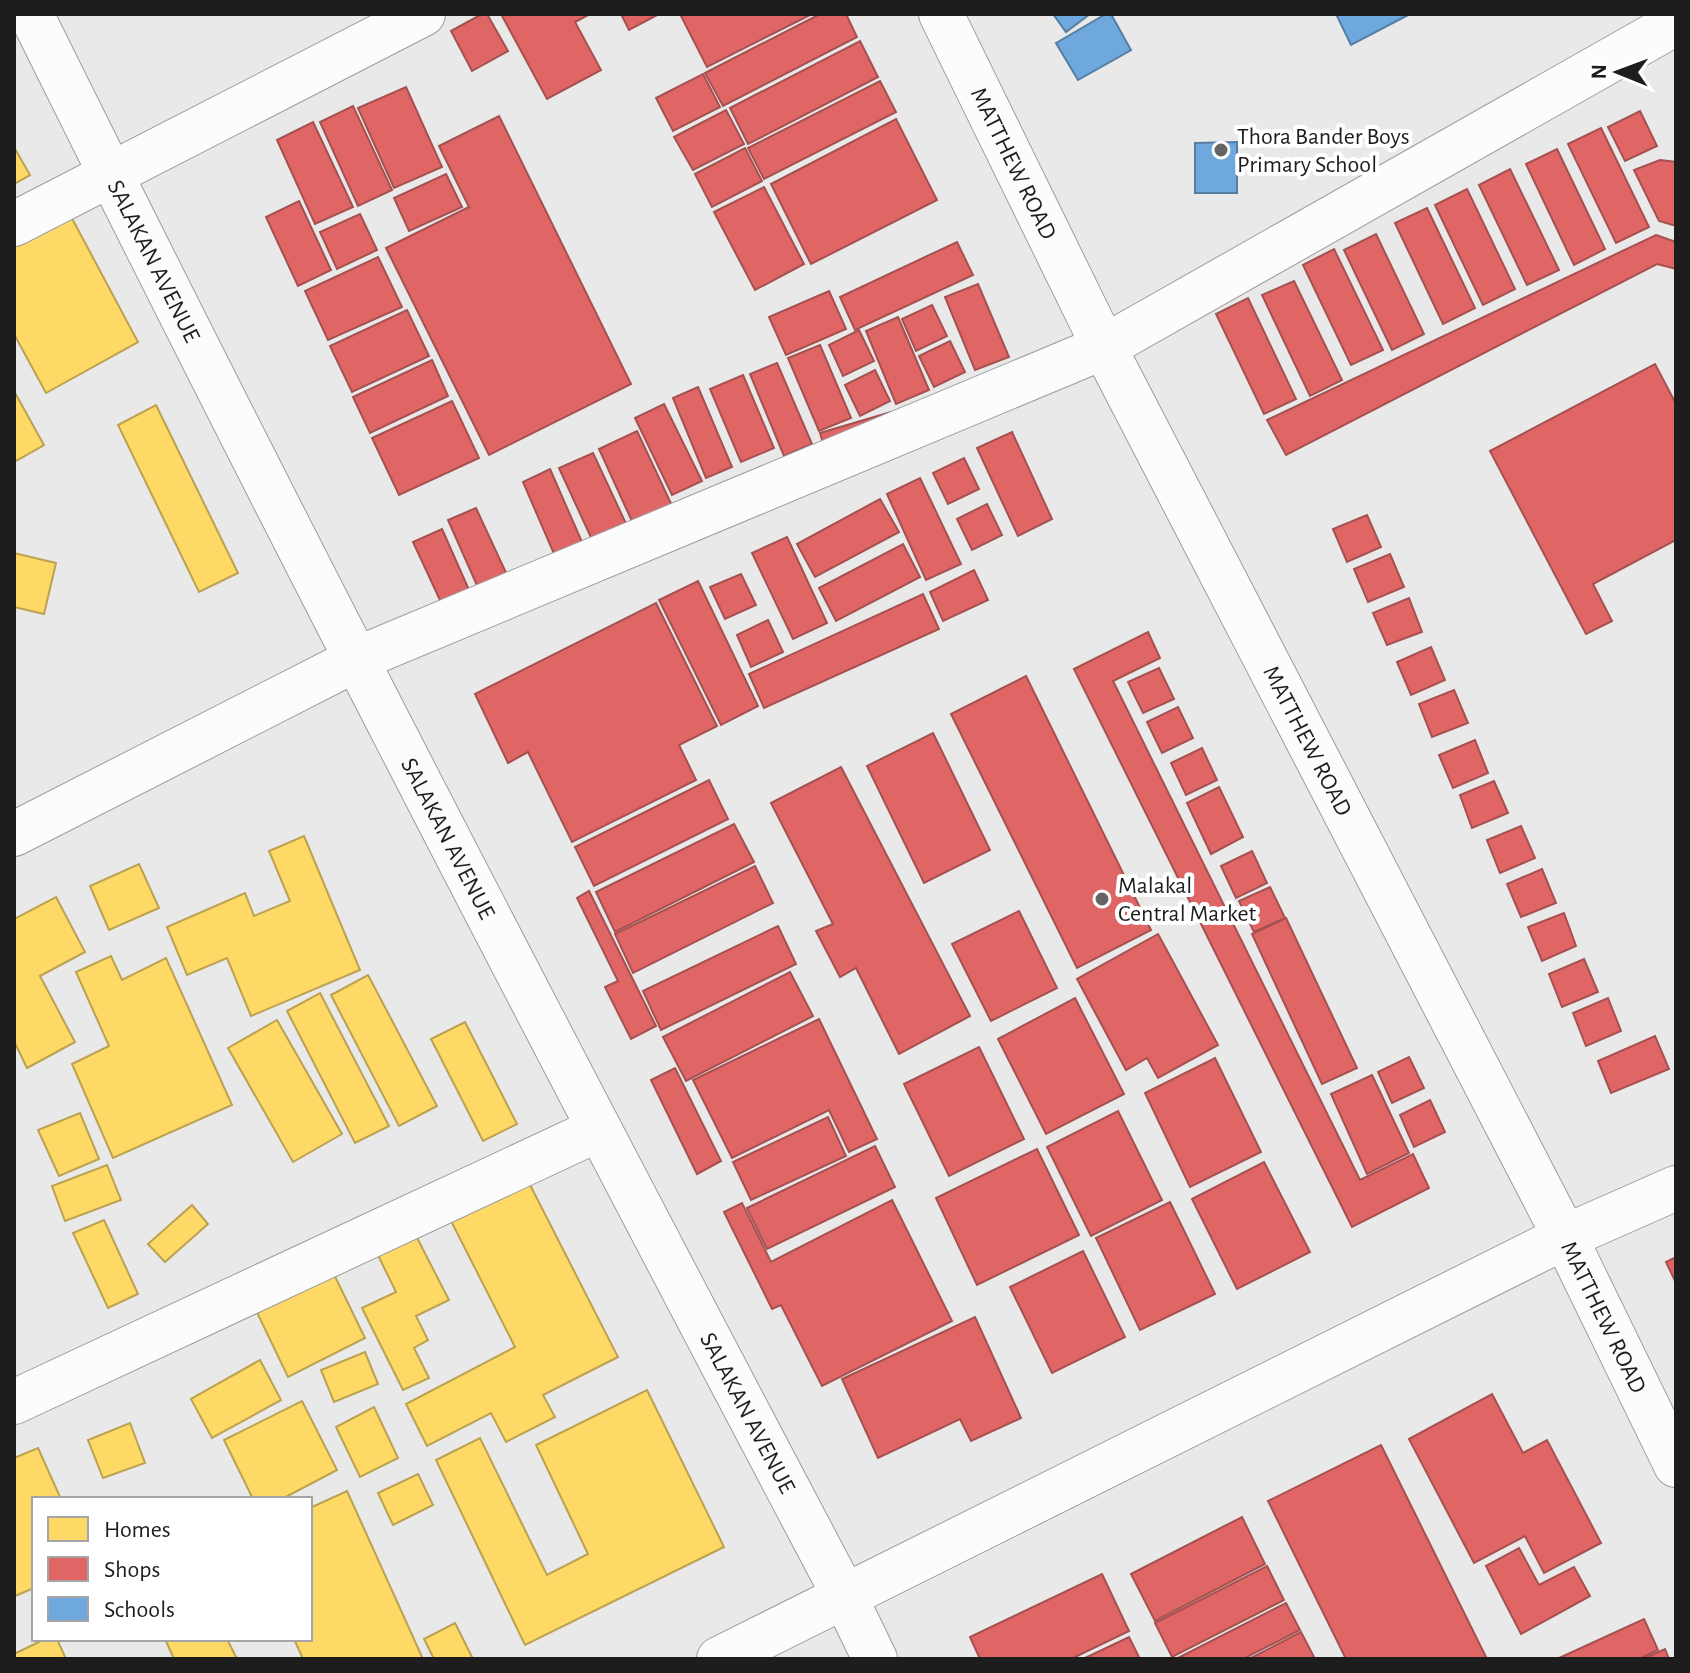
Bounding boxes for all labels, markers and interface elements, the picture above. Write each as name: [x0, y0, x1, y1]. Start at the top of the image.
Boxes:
north arrow: [1578, 32, 1658, 112]
text: N: [1588, 64, 1610, 80]
street label: MATTHEW ROAD: [966, 84, 1060, 243]
place label: Thora Bander Boys Primary School: [1237, 125, 1410, 177]
marker: Thora Bander Boys Primary School: [1212, 141, 1230, 159]
street label: SALAKAN AVENUE: [103, 177, 204, 347]
street label: MATTHEW ROAD: [1258, 662, 1356, 820]
street label: SALAKAN AVENUE: [396, 754, 499, 924]
place label: Malakal Central Market: [1118, 874, 1257, 926]
marker: Malakal Central Market: [1093, 890, 1111, 908]
street label: MATTHEW ROAD: [1556, 1238, 1650, 1397]
street label: SALAKAN AVENUE: [695, 1329, 799, 1498]
legend: [32, 1497, 312, 1641]
text: Homes: [104, 1518, 171, 1542]
text: Shops: [104, 1558, 160, 1582]
text: Schools: [104, 1598, 175, 1622]

